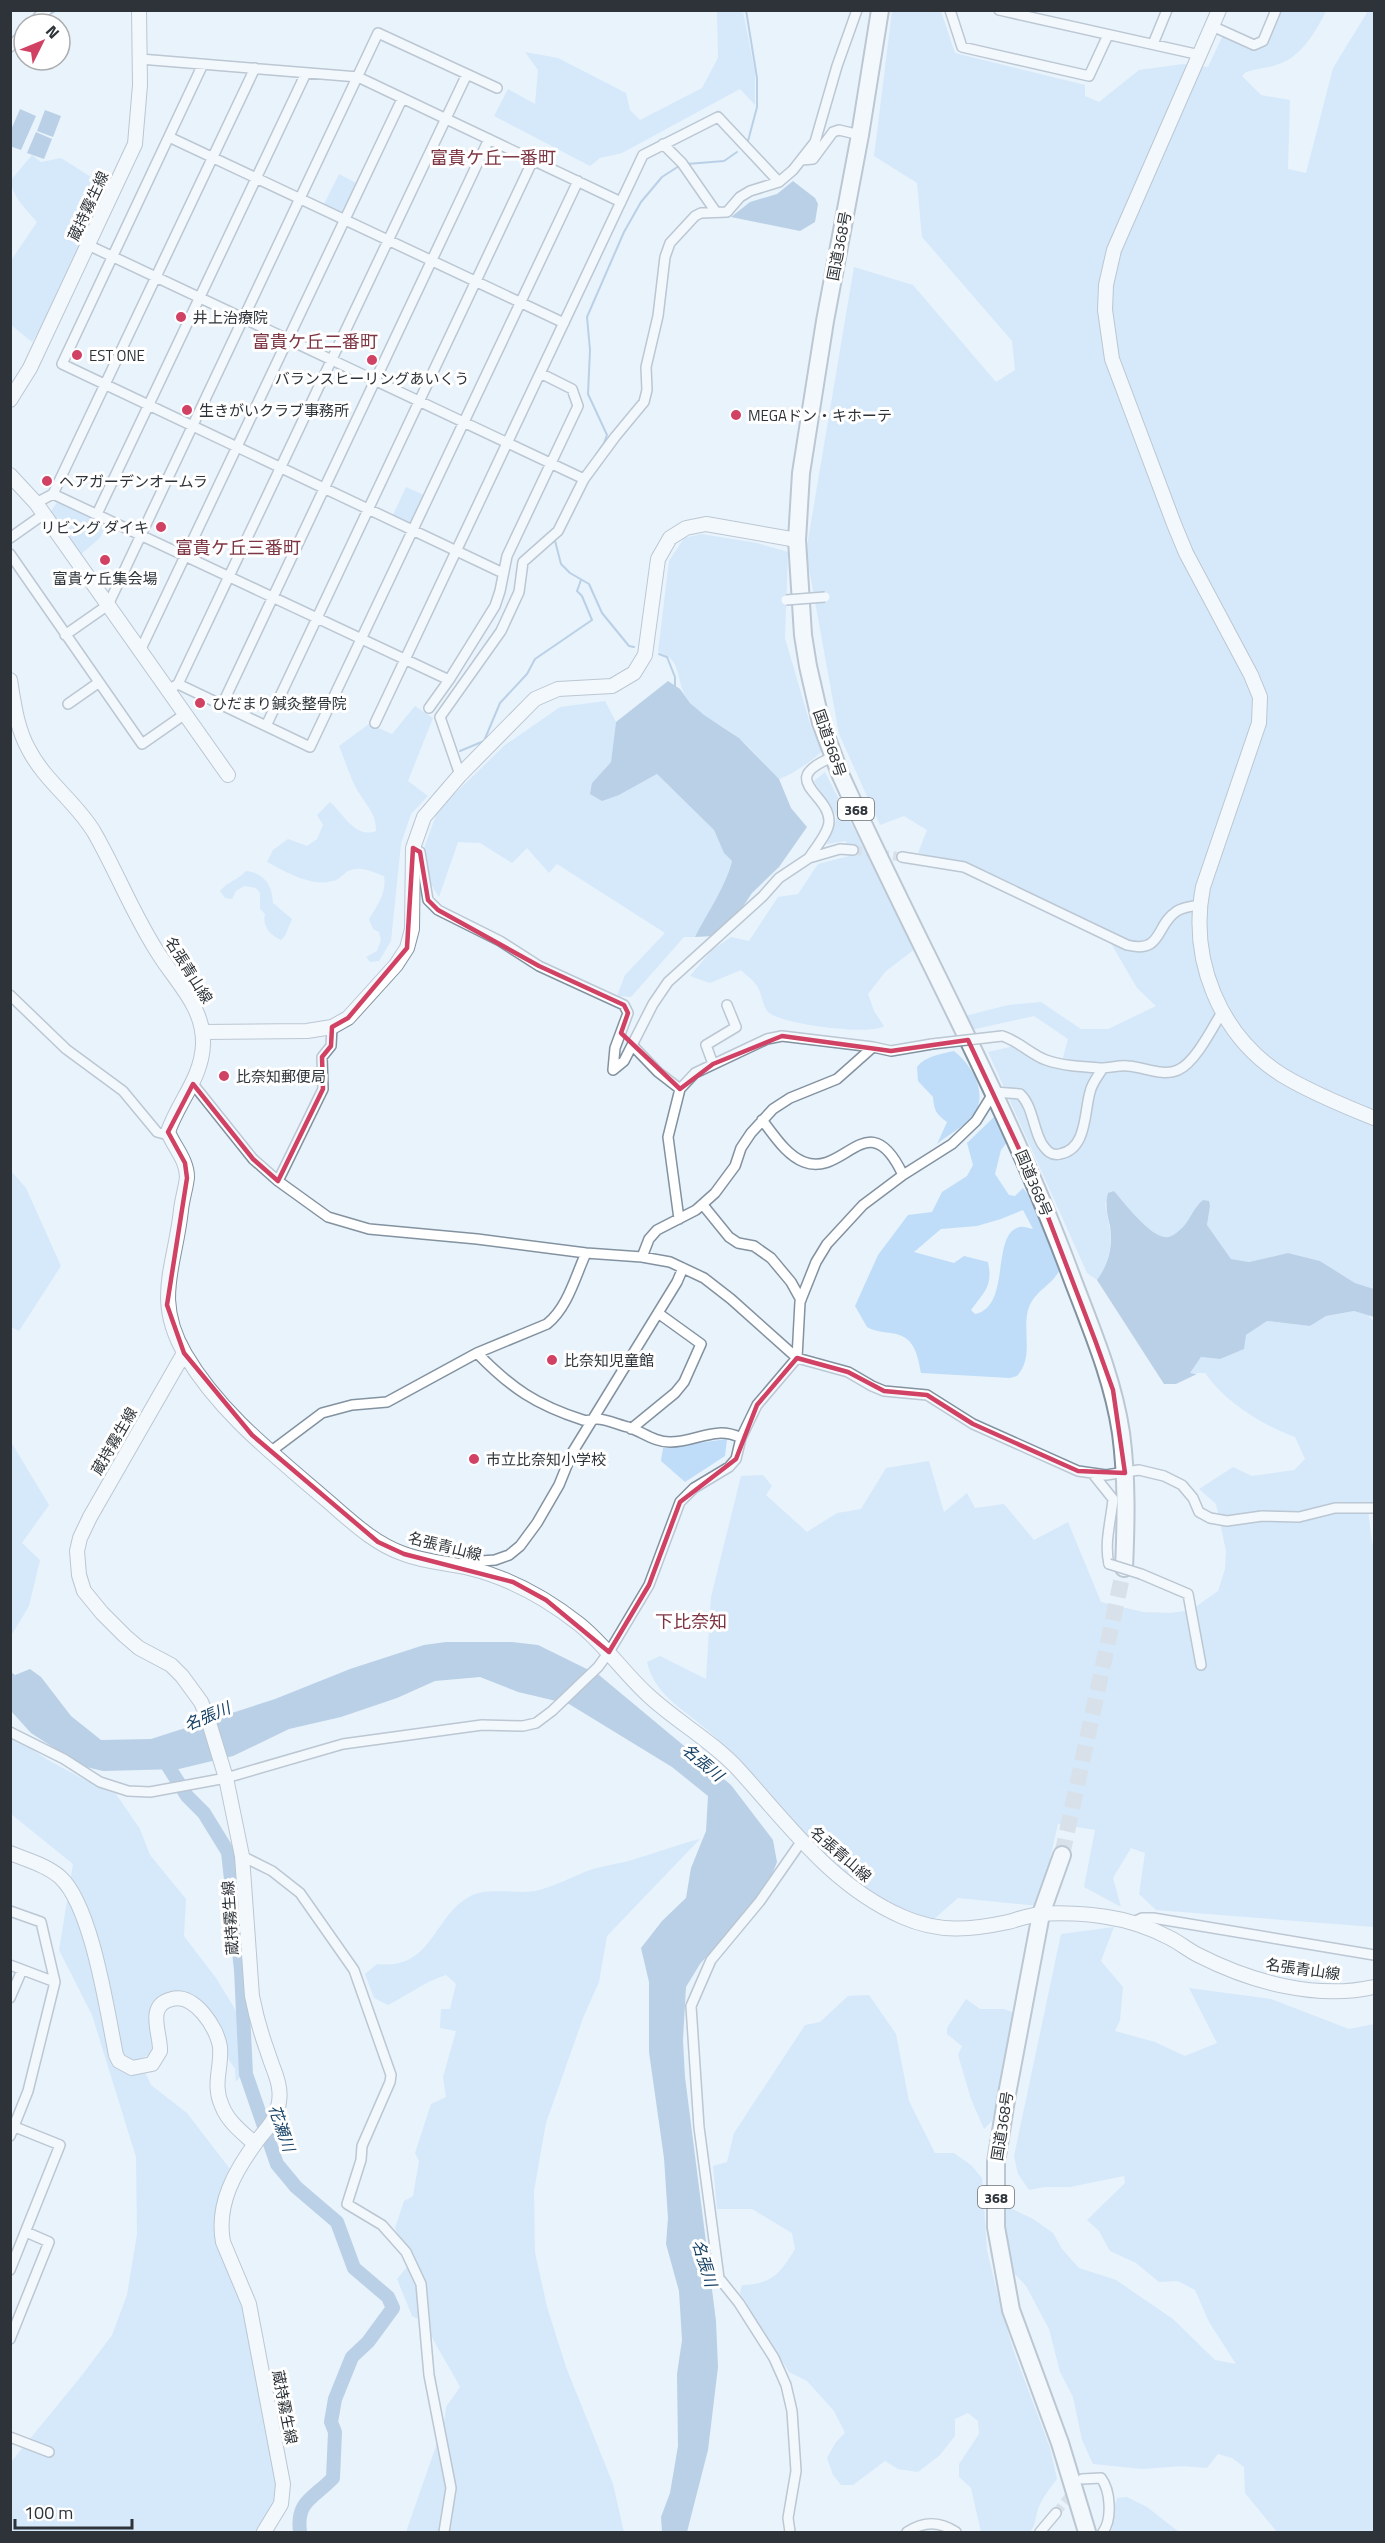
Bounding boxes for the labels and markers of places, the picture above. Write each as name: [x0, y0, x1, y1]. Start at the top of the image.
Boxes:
place label: 井上治療院: [193, 306, 268, 329]
marker: 井上治療院: [174, 310, 188, 324]
place label: EST ONE: [89, 344, 145, 367]
marker: EST ONE: [70, 348, 84, 362]
marker: バランスヒーリングあいくう: [365, 353, 379, 367]
place label: バランスヒーリングあいくう: [275, 367, 469, 390]
place label: 生きがいクラブ事務所: [199, 399, 349, 422]
marker: 生きがいクラブ事務所: [180, 403, 194, 417]
place label: MEGAドン・キホーテ: [748, 404, 892, 427]
marker: MEGAドン・キホーテ: [729, 408, 743, 422]
place label: ヘアガーデンオームラ: [59, 470, 208, 493]
marker: ヘアガーデンオームラ: [40, 474, 54, 488]
place label: リビング ダイキ: [41, 516, 149, 539]
marker: リビング ダイキ: [154, 520, 168, 534]
marker: 富貴ケ丘集会場: [98, 553, 112, 567]
place label: 富貴ケ丘集会場: [52, 567, 158, 590]
place label: ひだまり鍼灸整骨院: [212, 692, 347, 715]
marker: ひだまり鍼灸整骨院: [193, 696, 207, 710]
place label: 比奈知郵便局: [236, 1065, 326, 1088]
marker: 比奈知郵便局: [217, 1069, 231, 1083]
place label: 比奈知児童館: [564, 1349, 654, 1372]
marker: 比奈知児童館: [545, 1353, 559, 1367]
place label: 市立比奈知小学校: [486, 1448, 606, 1471]
marker: 市立比奈知小学校: [467, 1452, 481, 1466]

